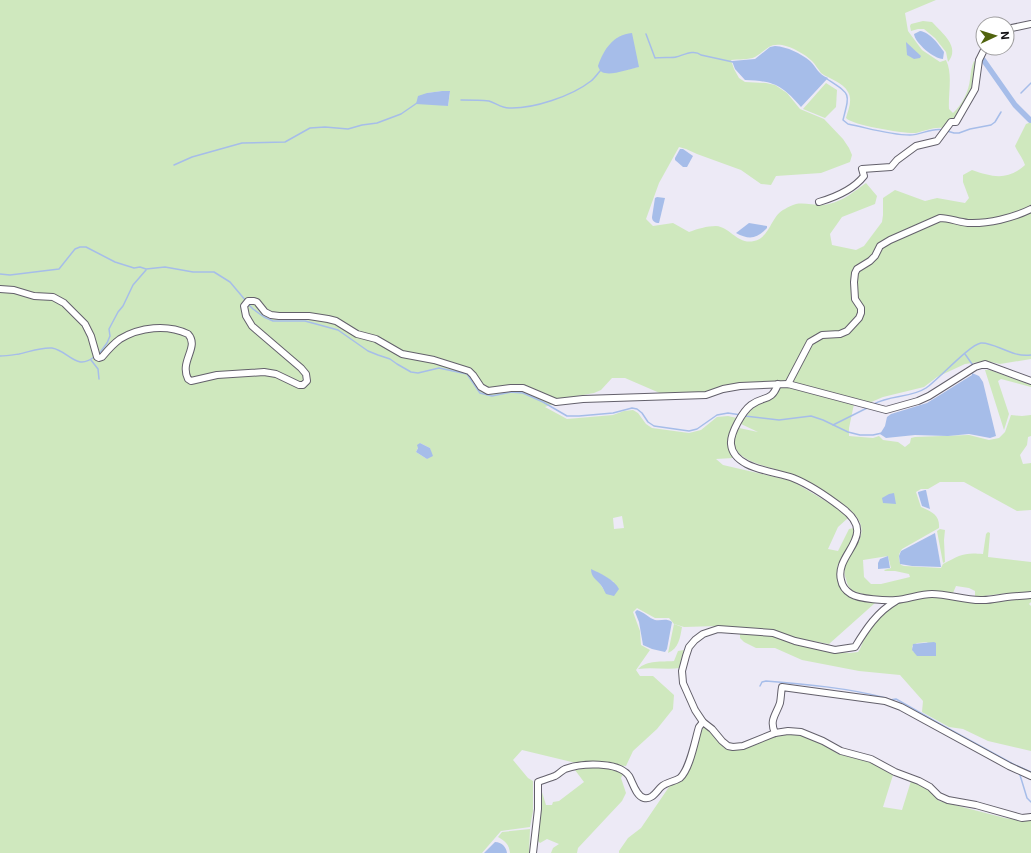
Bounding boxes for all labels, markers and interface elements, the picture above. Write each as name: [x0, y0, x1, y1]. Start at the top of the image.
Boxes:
north arrow: [975, 16, 1015, 56]
text: N: [998, 31, 1012, 40]

